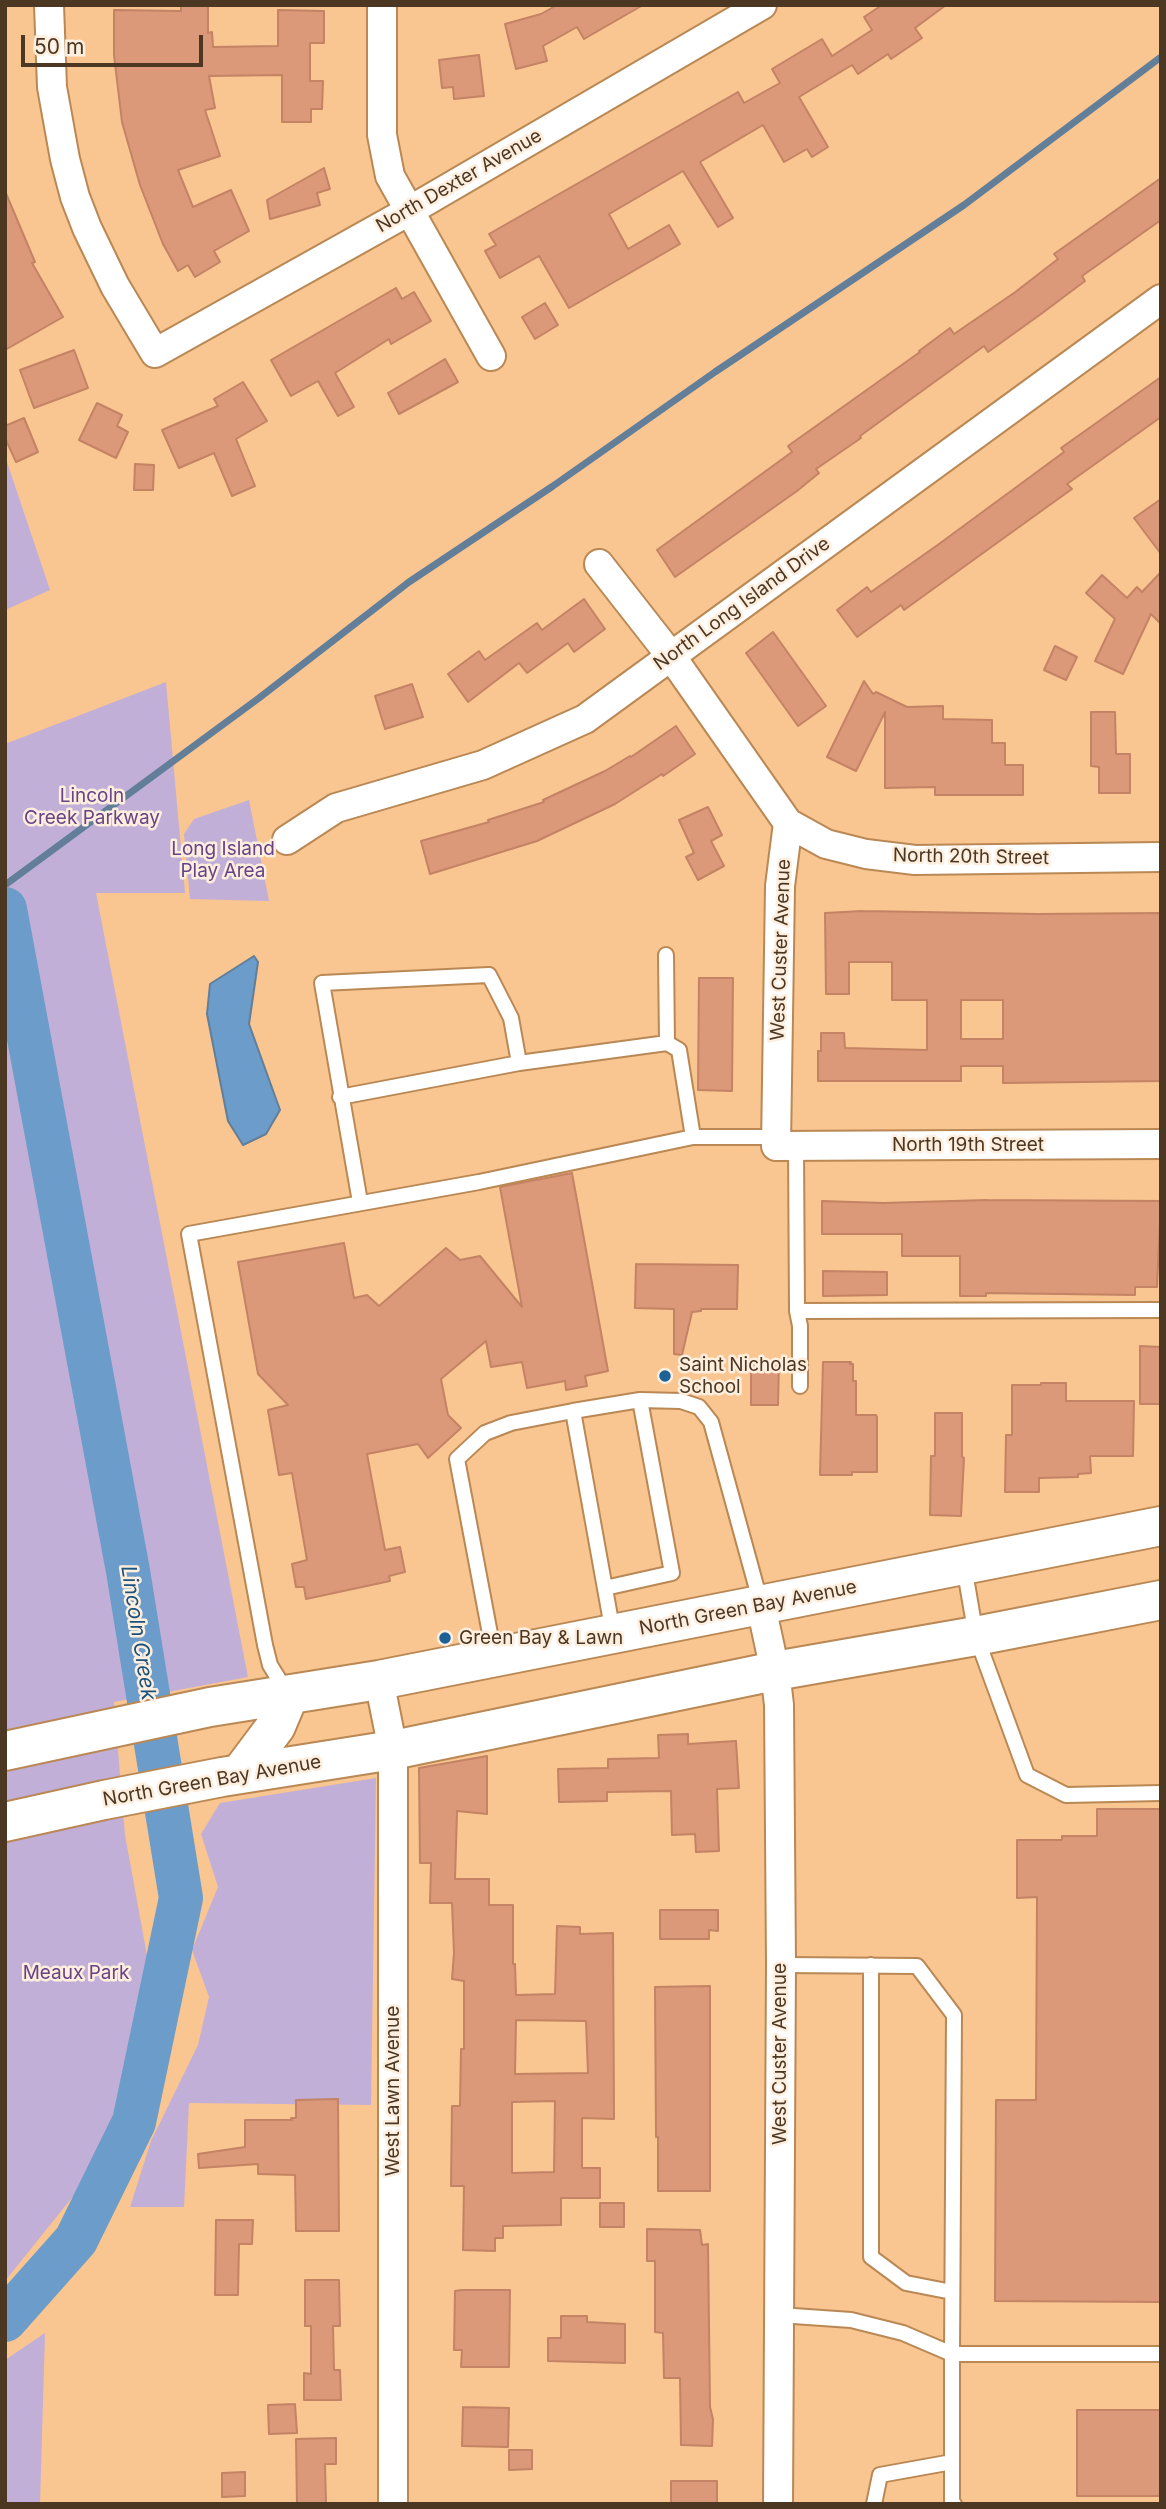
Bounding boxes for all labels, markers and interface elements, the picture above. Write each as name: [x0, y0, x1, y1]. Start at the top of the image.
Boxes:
scale bar: [24, 21, 206, 65]
text: 50 m: [34, 34, 84, 59]
street label: North Dexter Avenue: [372, 124, 546, 238]
street label: North Long Island Drive: [650, 532, 834, 676]
park label: Lincoln Creek Parkway: [24, 785, 160, 829]
park label: Long Island Play Area: [171, 838, 275, 882]
street label: North 20th Street: [893, 844, 1049, 870]
street label: West Custer Avenue: [766, 859, 796, 1041]
street label: North 19th Street: [892, 1134, 1044, 1156]
place label: Saint Nicholas School: [679, 1354, 807, 1398]
marker: Saint Nicholas School: [657, 1368, 673, 1384]
water label: Lincoln Creek: [115, 1564, 161, 1702]
street label: North Green Bay Avenue: [637, 1576, 859, 1640]
place label: Green Bay & Lawn: [459, 1627, 623, 1649]
marker: Green Bay & Lawn: [437, 1630, 453, 1646]
street label: North Green Bay Avenue: [101, 1751, 323, 1811]
park label: Meaux Park: [23, 1962, 129, 1984]
street label: West Custer Avenue: [769, 1963, 791, 2145]
street label: West Lawn Avenue: [382, 2006, 404, 2176]

